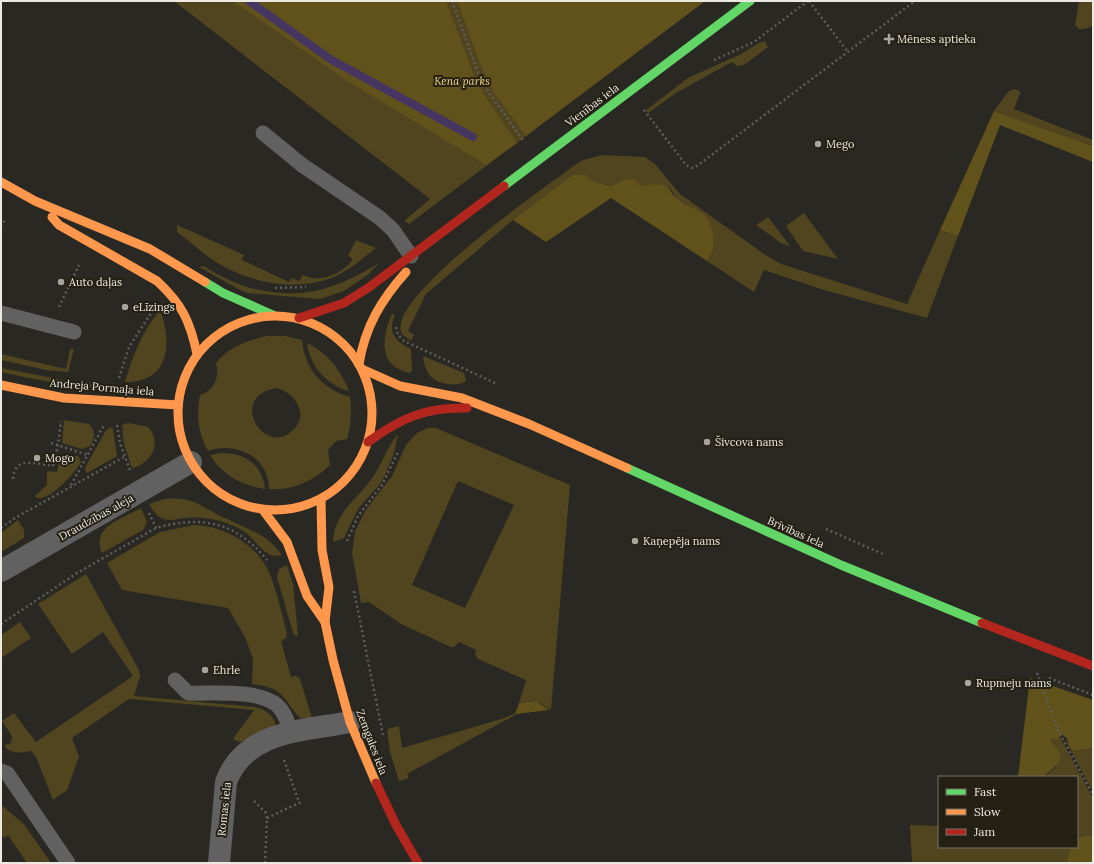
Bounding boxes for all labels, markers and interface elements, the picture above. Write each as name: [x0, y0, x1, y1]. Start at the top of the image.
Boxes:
place label: Mēness aptieka: [897, 32, 976, 46]
marker: Mēness aptieka: [884, 34, 894, 44]
park label: Kena parks: [434, 74, 490, 88]
street label: Vienības iela: [562, 80, 622, 130]
place label: Mego: [826, 137, 854, 151]
marker: Mego: [813, 139, 823, 149]
place label: Auto daļas: [68, 275, 122, 290]
marker: Auto daļas: [56, 277, 66, 287]
place label: eLīzings: [133, 300, 175, 314]
marker: eLīzings: [120, 302, 130, 312]
street label: Andreja Pormaļa iela: [48, 375, 155, 400]
place label: Šivcova nams: [715, 435, 783, 449]
marker: Šivcova nams: [702, 437, 712, 447]
place label: Mogo: [45, 451, 74, 465]
marker: Mogo: [32, 453, 42, 463]
street label: Draudzības aleja: [56, 490, 136, 543]
street label: Brīvības iela: [765, 513, 827, 551]
place label: Kaņepēja nams: [643, 534, 720, 549]
marker: Kaņepēja nams: [630, 536, 640, 546]
place label: Ehrle: [213, 663, 240, 677]
marker: Ehrle: [200, 665, 210, 675]
place label: Rupmeju nams: [976, 676, 1051, 690]
marker: Rupmeju nams: [963, 678, 973, 688]
street label: Zemgales iela: [353, 707, 391, 777]
legend: [938, 776, 1078, 848]
street label: Romas iela: [214, 781, 234, 837]
text: Fast: [974, 784, 997, 799]
text: Slow: [974, 804, 1001, 819]
text: Jam: [973, 824, 995, 839]

